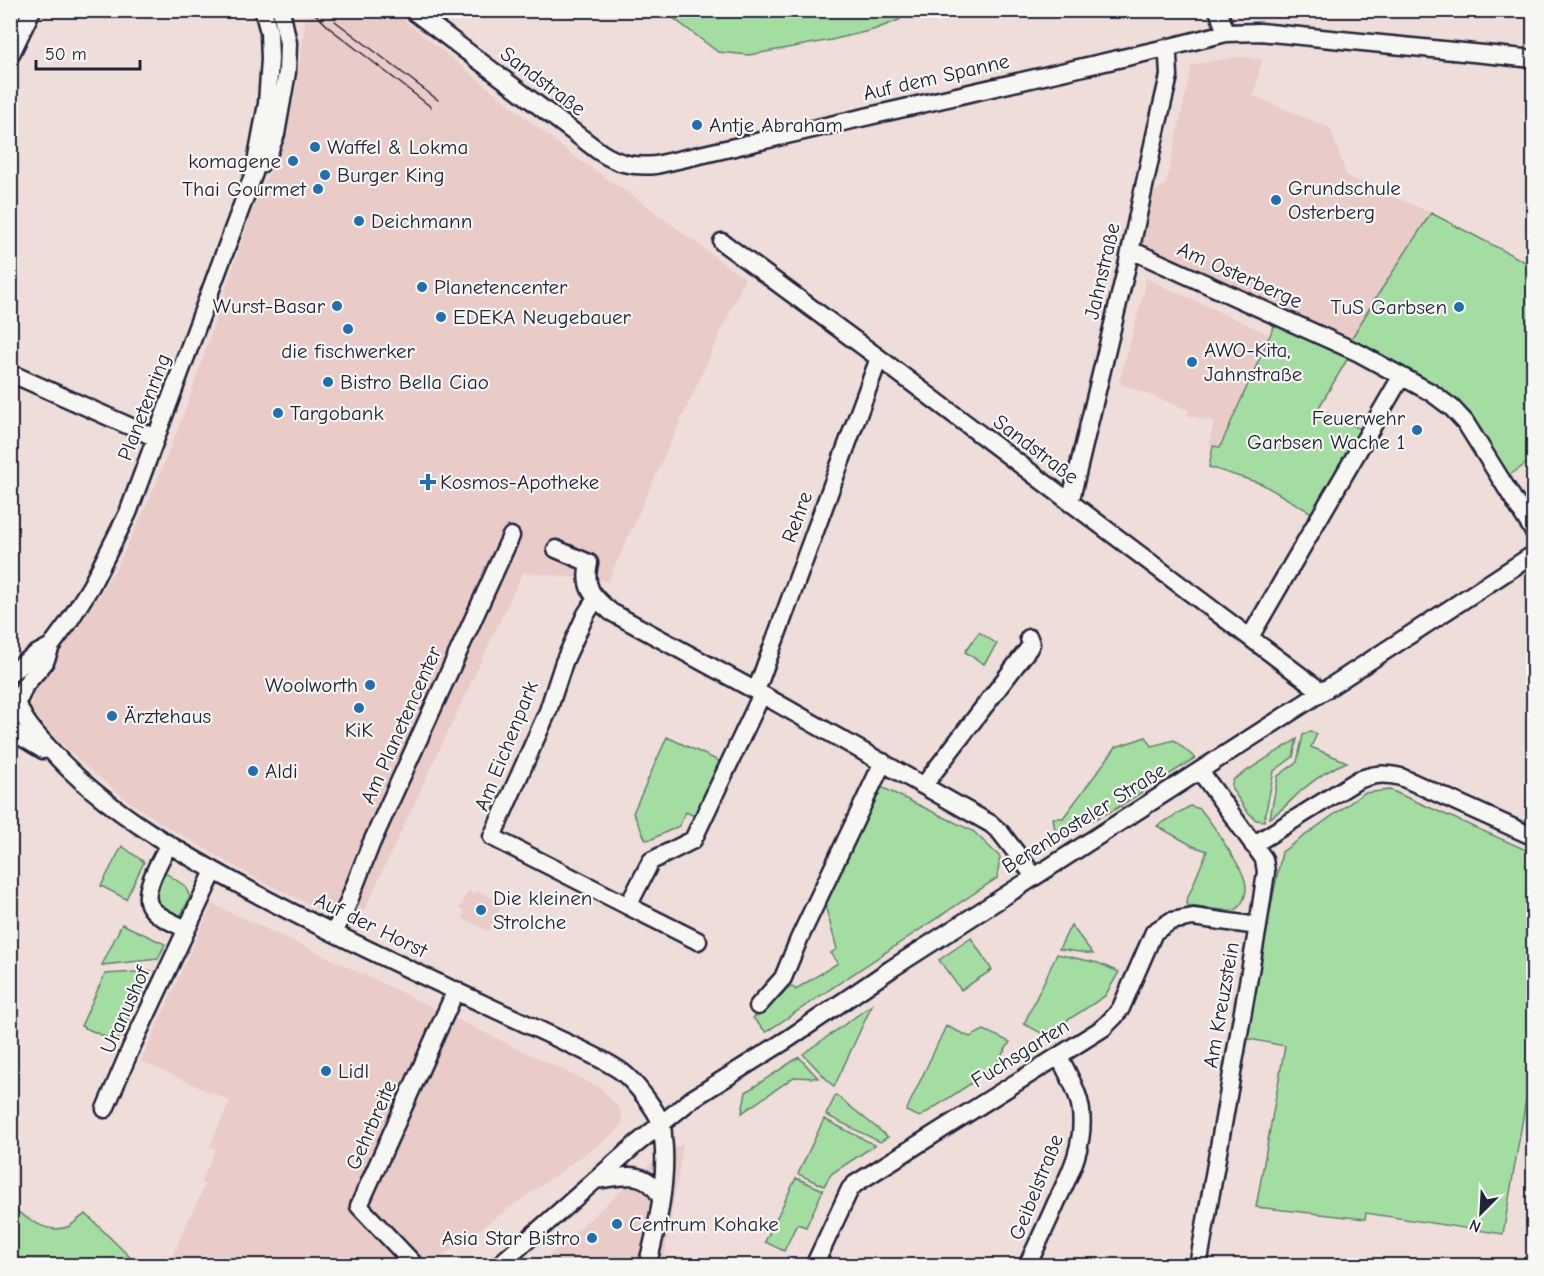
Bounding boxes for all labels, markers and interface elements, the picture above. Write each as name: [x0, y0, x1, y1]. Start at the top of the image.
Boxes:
scale bar: [36, 33, 140, 71]
street label: Sandstraße: [496, 41, 590, 121]
text: 50 m: [45, 44, 87, 65]
street label: Auf dem Spanne: [861, 49, 1011, 105]
place label: Antje Abraham: [709, 113, 843, 137]
marker: Antje Abraham: [690, 118, 704, 132]
place label: Waffel & Lokma: [327, 135, 468, 159]
marker: Waffel & Lokma: [308, 140, 322, 154]
place label: komagene: [188, 149, 281, 173]
marker: komagene: [286, 154, 300, 168]
place label: Burger King: [337, 163, 445, 187]
marker: Burger King: [318, 168, 332, 182]
place label: Grundschule Osterberg: [1288, 176, 1401, 224]
place label: Thai Gourmet: [182, 177, 307, 201]
marker: Thai Gourmet: [311, 182, 325, 196]
marker: Grundschule Osterberg: [1269, 193, 1283, 207]
place label: Deichmann: [371, 209, 472, 233]
marker: Deichmann: [352, 214, 366, 228]
street label: Jahnstraße: [1079, 220, 1125, 322]
street label: Am Osterberge: [1174, 237, 1306, 313]
place label: Planetencenter: [434, 275, 568, 299]
marker: Planetencenter: [415, 280, 429, 294]
place label: Wurst-Basar: [213, 294, 326, 318]
place label: TuS Garbsen: [1331, 295, 1447, 319]
marker: Wurst-Basar: [330, 299, 344, 313]
marker: TuS Garbsen: [1452, 300, 1466, 314]
place label: EDEKA Neugebauer: [453, 305, 632, 329]
marker: EDEKA Neugebauer: [434, 310, 448, 324]
marker: die fischwerker: [341, 322, 355, 336]
place label: AWO-Kita, Jahnstraße: [1204, 338, 1302, 386]
place label: die fischwerker: [281, 339, 416, 363]
street label: Planetenring: [113, 350, 175, 464]
marker: AWO-Kita, Jahnstraße: [1185, 355, 1199, 369]
place label: Bistro Bella Ciao: [340, 370, 489, 394]
marker: Bistro Bella Ciao: [321, 375, 335, 389]
place label: Targobank: [290, 401, 384, 425]
marker: Targobank: [271, 406, 285, 420]
place label: Feuerwehr Garbsen Wache 1: [1247, 406, 1406, 454]
street label: Sandstraße: [989, 409, 1083, 489]
marker: Feuerwehr Garbsen Wache 1: [1410, 423, 1424, 437]
place label: Kosmos-Apotheke: [440, 470, 599, 494]
marker: Kosmos-Apotheke: [421, 475, 435, 489]
street label: Rehre: [777, 488, 817, 546]
street label: Am Planetencenter: [355, 642, 447, 808]
place label: Woolworth: [265, 673, 358, 697]
marker: Woolworth: [363, 678, 377, 692]
street label: Am Eichenpark: [469, 678, 543, 814]
marker: KiK: [352, 701, 366, 715]
place label: Ärztehaus: [124, 704, 211, 728]
marker: Ärztehaus: [105, 709, 119, 723]
place label: KiK: [345, 718, 373, 742]
street label: Berenbosteler Straße: [998, 758, 1170, 878]
place label: Aldi: [265, 759, 298, 783]
marker: Aldi: [246, 764, 260, 778]
place label: Die kleinen Strolche: [493, 886, 592, 934]
street label: Auf der Horst: [311, 887, 432, 963]
marker: Die kleinen Strolche: [474, 903, 488, 917]
street label: Am Kreuzstein: [1198, 940, 1244, 1070]
street label: Uranushof: [95, 962, 155, 1057]
street label: Fuchsgarten: [967, 1013, 1073, 1093]
place label: Lidl: [338, 1059, 369, 1083]
marker: Lidl: [319, 1064, 333, 1078]
street label: Gehrbreite: [341, 1076, 401, 1174]
street label: Geibelstraße: [1004, 1131, 1068, 1243]
north arrow: [1451, 1183, 1511, 1243]
place label: Centrum Kohake: [629, 1212, 779, 1236]
text: N: [1467, 1215, 1484, 1236]
marker: Centrum Kohake: [610, 1217, 624, 1231]
place label: Asia Star Bistro: [442, 1226, 580, 1250]
marker: Asia Star Bistro: [585, 1231, 599, 1245]

